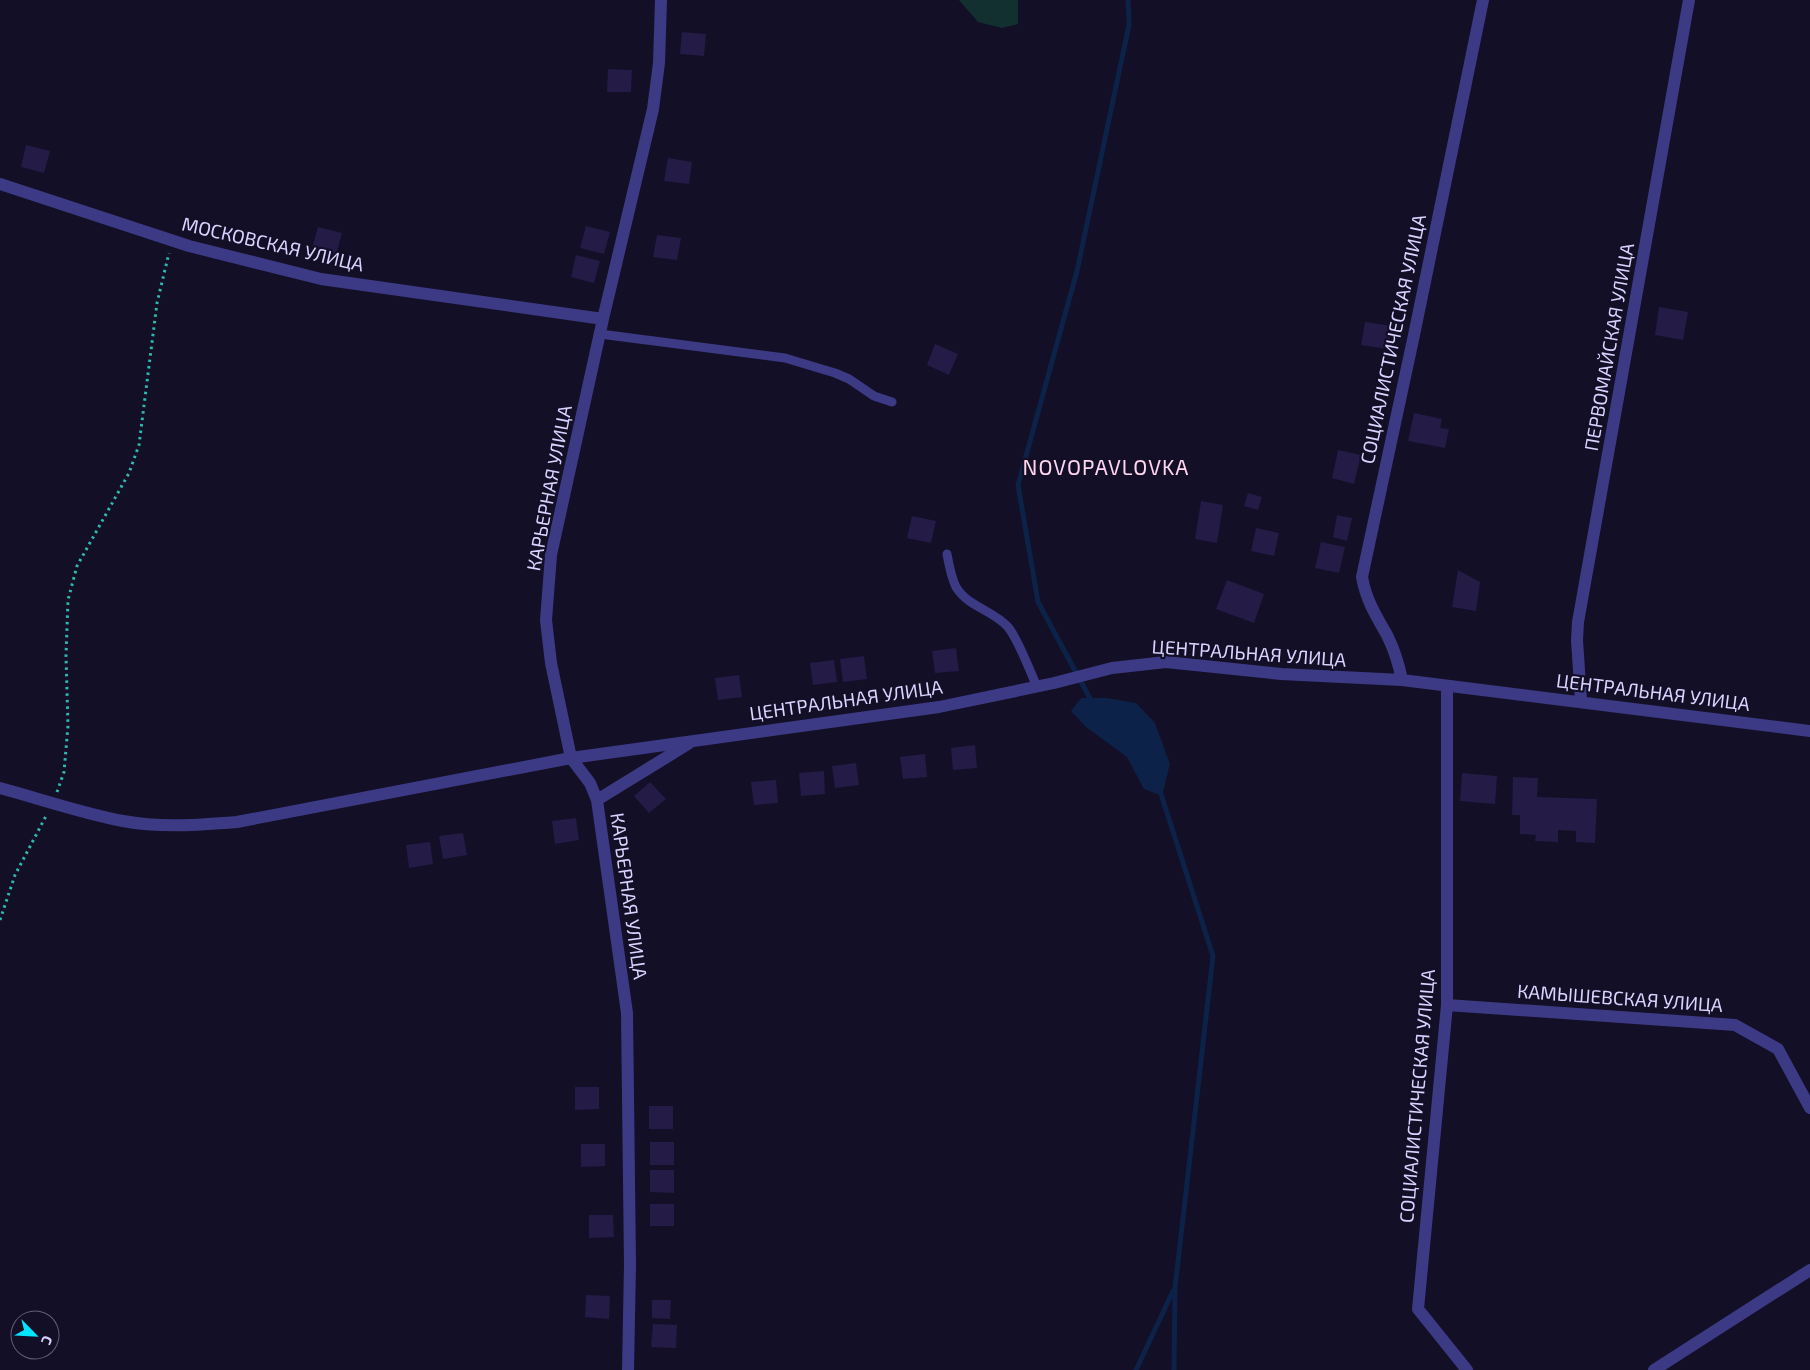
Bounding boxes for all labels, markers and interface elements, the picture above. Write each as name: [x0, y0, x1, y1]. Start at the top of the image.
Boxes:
street label: МОСКОВСКАЯ УЛИЦА: [180, 211, 367, 276]
street label: СОЦИАЛИСТИЧЕСКАЯ УЛИЦА: [1355, 212, 1430, 466]
street label: ПЕРВОМАЙСКАЯ УЛИЦА: [1579, 241, 1638, 453]
street label: КАРЬЕРНАЯ УЛИЦА: [521, 403, 576, 573]
district label: NOVOPAVLOVKA: [1023, 454, 1189, 479]
street label: ЦЕНТРАЛЬНАЯ УЛИЦА: [1151, 634, 1347, 671]
street label: ЦЕНТРАЛЬНАЯ УЛИЦА: [1555, 668, 1751, 715]
street label: ЦЕНТРАЛЬНАЯ УЛИЦА: [748, 675, 944, 724]
street label: КАРЬЕРНАЯ УЛИЦА: [606, 811, 653, 981]
street label: СОЦИАЛИСТИЧЕСКАЯ УЛИЦА: [1394, 968, 1439, 1224]
street label: КАМЫШЕВСКАЯ УЛИЦА: [1516, 979, 1724, 1016]
north arrow: [10, 1310, 60, 1360]
text: С: [38, 1333, 57, 1348]

